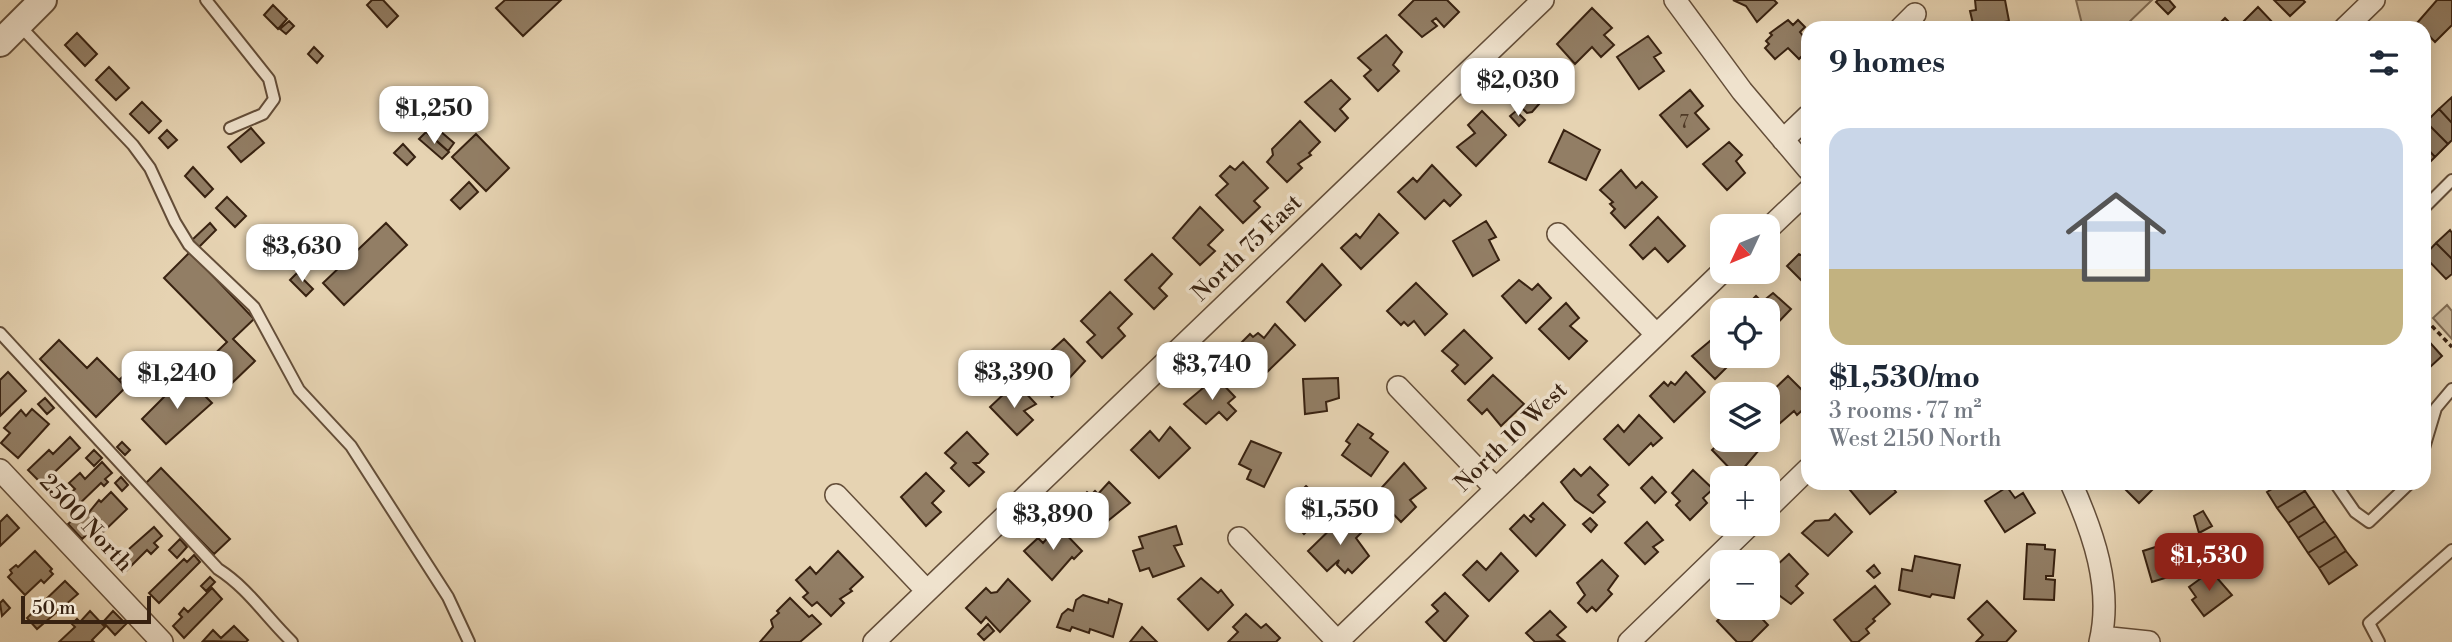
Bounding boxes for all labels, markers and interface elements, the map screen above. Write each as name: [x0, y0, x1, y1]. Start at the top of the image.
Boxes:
text: 9 homes: [1829, 44, 1945, 82]
icon: filters: [2365, 44, 2403, 82]
pin: $2,030: [1461, 58, 1575, 118]
text: $2,030: [1477, 67, 1559, 95]
pin: $1,250: [377, 86, 491, 146]
text: $1,250: [395, 95, 473, 123]
house number: 7: [1679, 110, 1689, 134]
icon: home: [2053, 174, 2179, 300]
street label: North 75 East: [1186, 189, 1308, 307]
north arrow: [1710, 214, 1780, 284]
map controls: [1710, 214, 1780, 620]
pin: $3,630: [245, 224, 359, 284]
text: $3,630: [262, 233, 342, 261]
button: locate: [1710, 298, 1780, 368]
pin: $3,740: [1155, 342, 1269, 402]
pin: $3,390: [957, 350, 1071, 410]
text: $3,740: [1173, 351, 1251, 379]
pin: $1,240: [120, 352, 234, 411]
text: $3,390: [974, 359, 1054, 387]
text: $1,530/mo: [1829, 359, 1980, 397]
text: $1,240: [138, 360, 216, 388]
street label: North 10 West: [1449, 376, 1573, 498]
button: layers: [1710, 382, 1780, 452]
text: 3 rooms · 77 m²: [1829, 397, 1982, 425]
text: West 2150 North: [1829, 425, 2002, 453]
button: +: [1710, 466, 1780, 536]
street label: 2500 North: [34, 468, 139, 578]
pin: $1,550: [1283, 488, 1397, 547]
pin: $3,890: [996, 492, 1110, 552]
text: $1,550: [1301, 496, 1379, 524]
text: $3,890: [1013, 501, 1093, 529]
pin: $1,530: [2152, 534, 2266, 593]
text: $1,530: [2171, 542, 2247, 570]
button: −: [1710, 550, 1780, 620]
scale bar: [21, 593, 150, 625]
text: 50 m: [32, 596, 76, 620]

